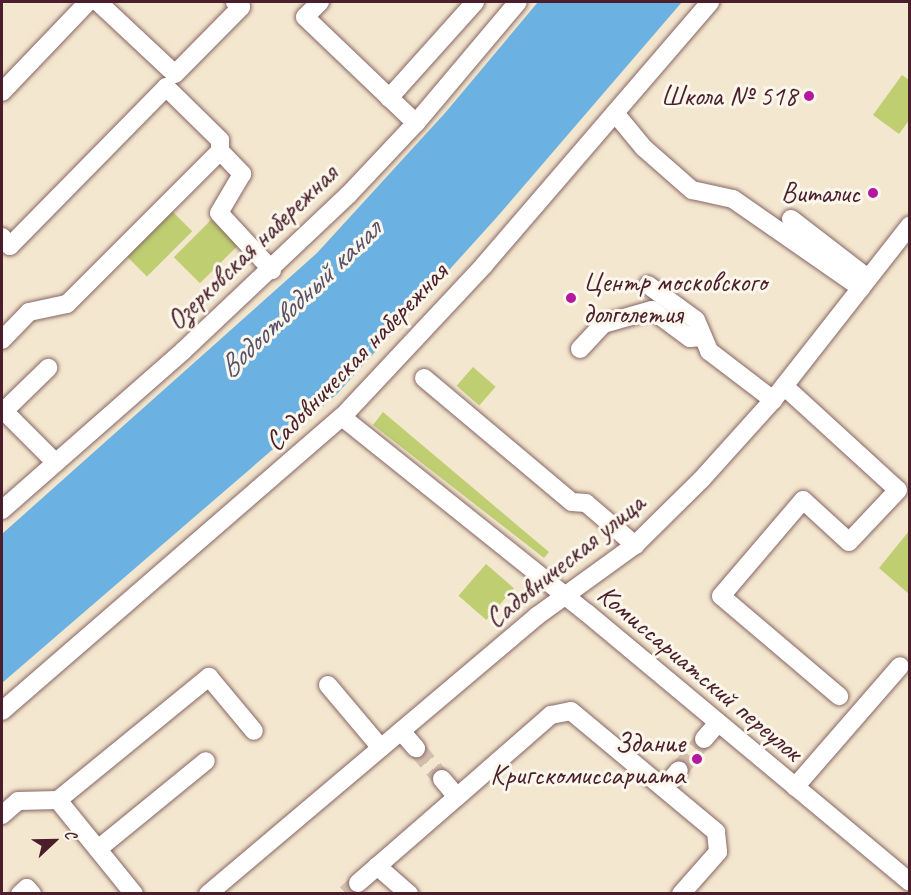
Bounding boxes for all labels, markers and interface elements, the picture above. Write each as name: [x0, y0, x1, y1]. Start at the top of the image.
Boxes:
place label: Школа № 518: [661, 79, 797, 113]
marker: Школа № 518: [802, 89, 816, 103]
street label: Озерковская набережная: [159, 157, 345, 337]
place label: Виталис: [781, 176, 860, 210]
marker: Виталис: [864, 184, 882, 202]
water label: Водоотводный канал: [210, 213, 388, 385]
street label: Садовническая набережная: [258, 256, 454, 458]
place label: Центр московского долголетия: [583, 265, 766, 331]
marker: Центр московского долголетия: [564, 291, 578, 305]
street label: Садовническая улица: [479, 487, 651, 635]
street label: Комиссариатский переулок: [591, 578, 809, 768]
place label: Здание Кригскомиссариата: [490, 726, 685, 792]
marker: Здание Кригскомиссариата: [690, 752, 704, 766]
north arrow: [24, 811, 84, 871]
text: С: [60, 827, 81, 842]

